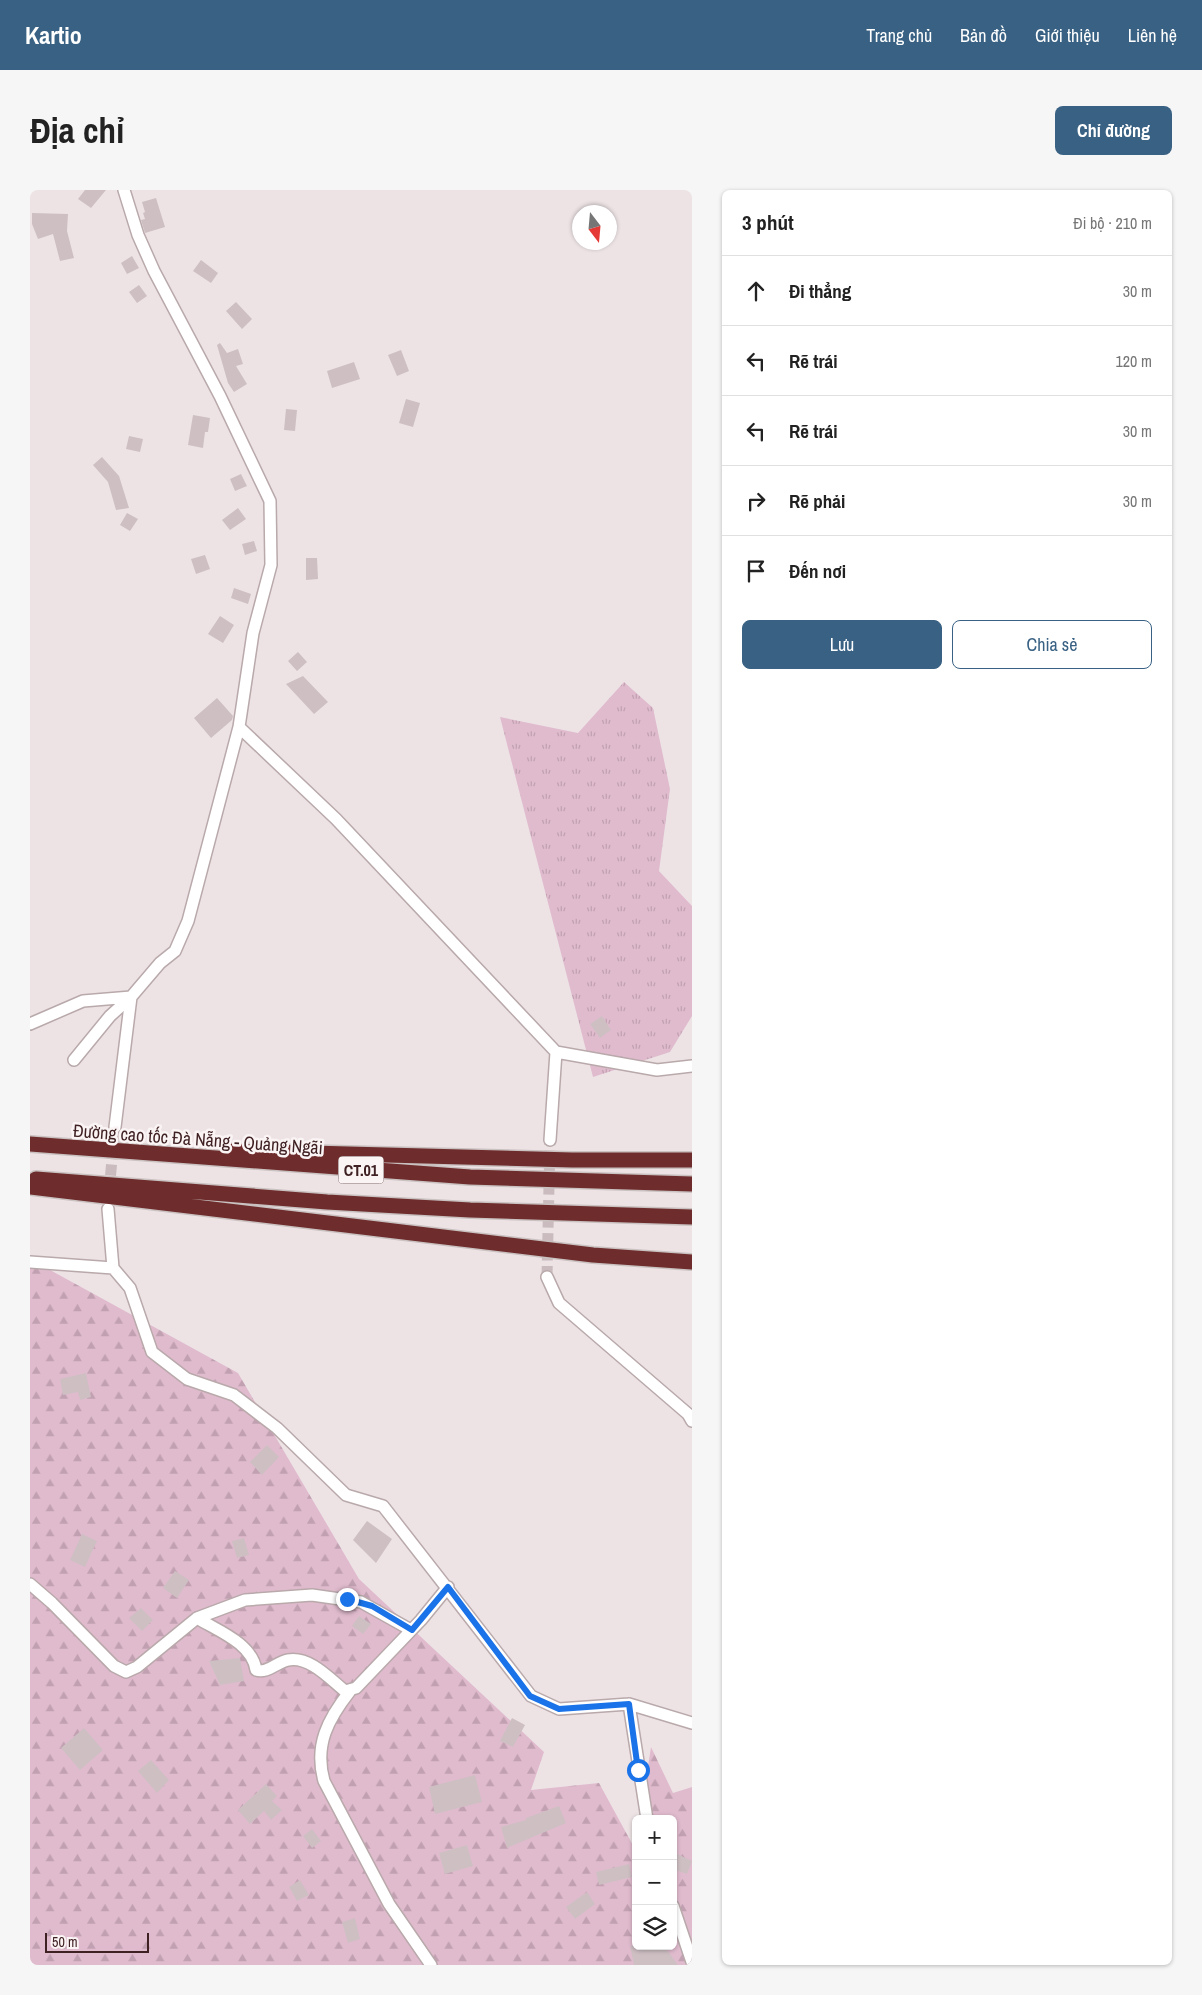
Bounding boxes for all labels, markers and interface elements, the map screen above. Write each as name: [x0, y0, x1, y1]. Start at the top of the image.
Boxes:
text: Kartio: [25, 19, 82, 51]
text: Trang chủ: [866, 23, 932, 48]
text: Bản đồ: [960, 23, 1007, 48]
text: Giới thiệu: [1035, 23, 1100, 48]
text: Liên hệ: [1128, 23, 1177, 48]
button: Chỉ đường: [1055, 106, 1172, 155]
text: Địa chỉ: [30, 107, 124, 154]
north arrow: [572, 205, 617, 250]
text: 3 phút: [742, 208, 794, 237]
text: Đi bộ · 210 m: [1073, 212, 1152, 234]
icon: ahead: [742, 277, 770, 305]
text: Đi thẳng: [789, 278, 851, 304]
text: 30 m: [1123, 280, 1152, 302]
icon: left: [742, 347, 770, 375]
text: Rẽ trái: [789, 348, 838, 374]
text: 120 m: [1116, 350, 1152, 372]
icon: left: [742, 417, 770, 445]
text: Rẽ trái: [789, 418, 838, 444]
text: 30 m: [1123, 420, 1152, 442]
icon: right: [742, 487, 770, 515]
text: Rẽ phải: [789, 488, 845, 514]
text: 30 m: [1123, 490, 1152, 512]
icon: arrive: [742, 557, 770, 585]
text: Đến nơi: [789, 558, 846, 584]
button: Lưu: [742, 620, 942, 669]
button: Chia sẻ: [952, 620, 1152, 669]
street label: Đường cao tốc Đà Nẵng - Quảng Ngãi: [72, 1118, 324, 1160]
road number: CT.01: [338, 1156, 384, 1184]
route end: [336, 1588, 359, 1611]
route start: [627, 1759, 650, 1782]
map controls: [632, 1815, 677, 1950]
button: +: [632, 1815, 677, 1860]
button: −: [632, 1860, 677, 1905]
button: layers: [632, 1905, 677, 1950]
scale bar: [45, 1930, 149, 1953]
text: 50 m: [52, 1933, 78, 1951]

